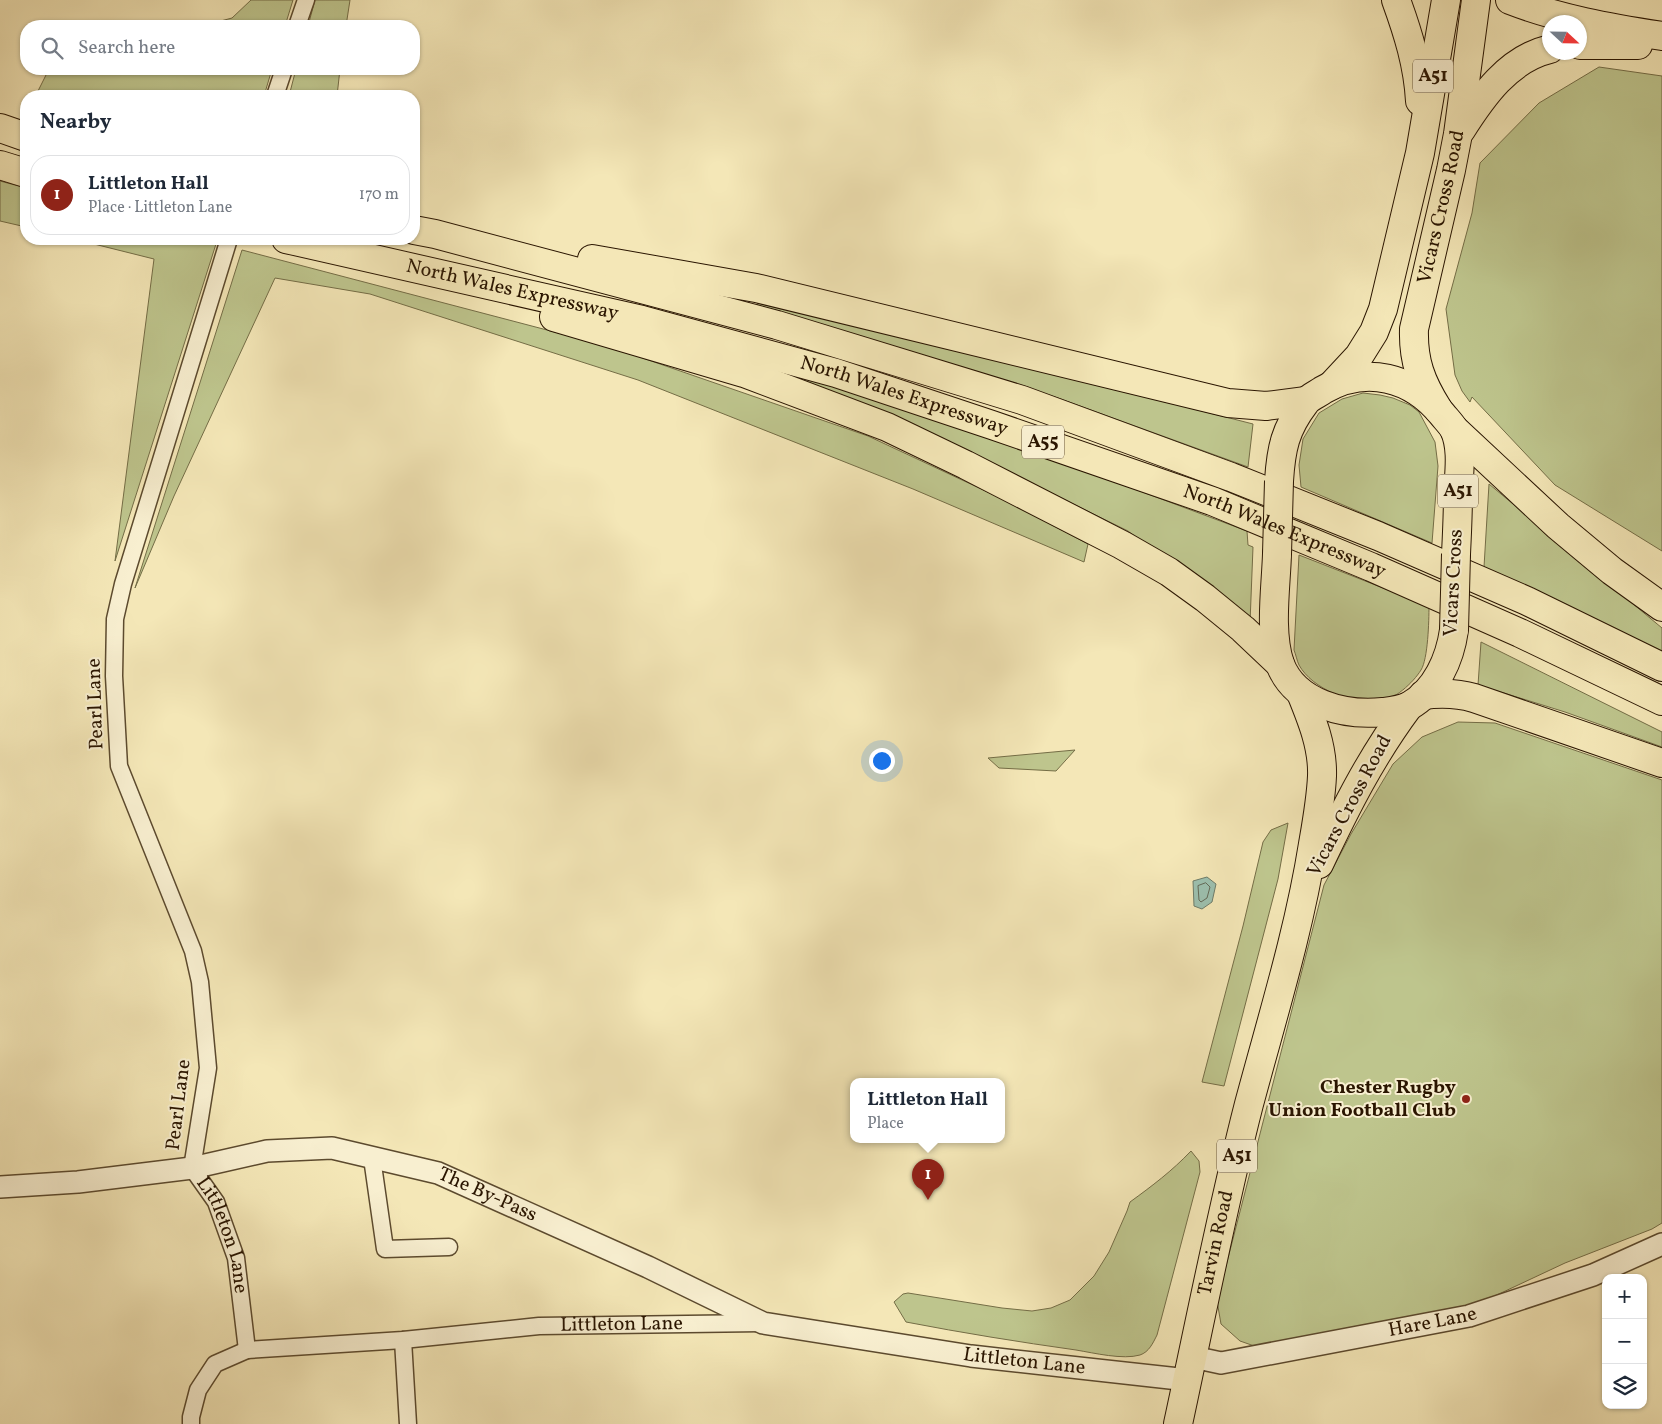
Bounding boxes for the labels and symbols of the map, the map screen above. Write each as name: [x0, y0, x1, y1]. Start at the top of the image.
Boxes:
north arrow: [1542, 15, 1587, 60]
road number: A51: [1413, 59, 1453, 92]
street label: Vicars Cross Road: [1411, 128, 1472, 287]
street label: North Wales Expressway: [403, 253, 621, 328]
street label: North Wales Expressway: [797, 350, 1012, 443]
road number: A55: [1022, 426, 1064, 458]
road number: A51: [1438, 474, 1478, 508]
street label: North Wales Expressway: [1179, 478, 1391, 586]
street label: Vicars Cross: [1437, 528, 1471, 638]
street label: Pearl Lane: [80, 658, 112, 750]
street label: Vicars Cross Road: [1301, 730, 1399, 882]
your location: [869, 748, 895, 774]
street label: Pearl Lane: [160, 1058, 198, 1152]
place label: Chester Rugby Union Football Club: [1268, 1074, 1456, 1125]
marker: Chester Rugby Union Football Club: [1460, 1093, 1472, 1105]
road number: A51: [1217, 1140, 1257, 1172]
pin: 1: [912, 1159, 944, 1200]
street label: The By-Pass: [433, 1161, 541, 1230]
street label: Littleton Lane: [189, 1171, 254, 1295]
street label: Tarvin Road: [1192, 1188, 1242, 1298]
street label: Hare Lane: [1386, 1300, 1481, 1345]
street label: Littleton Lane: [560, 1310, 683, 1340]
street label: Littleton Lane: [961, 1341, 1087, 1383]

